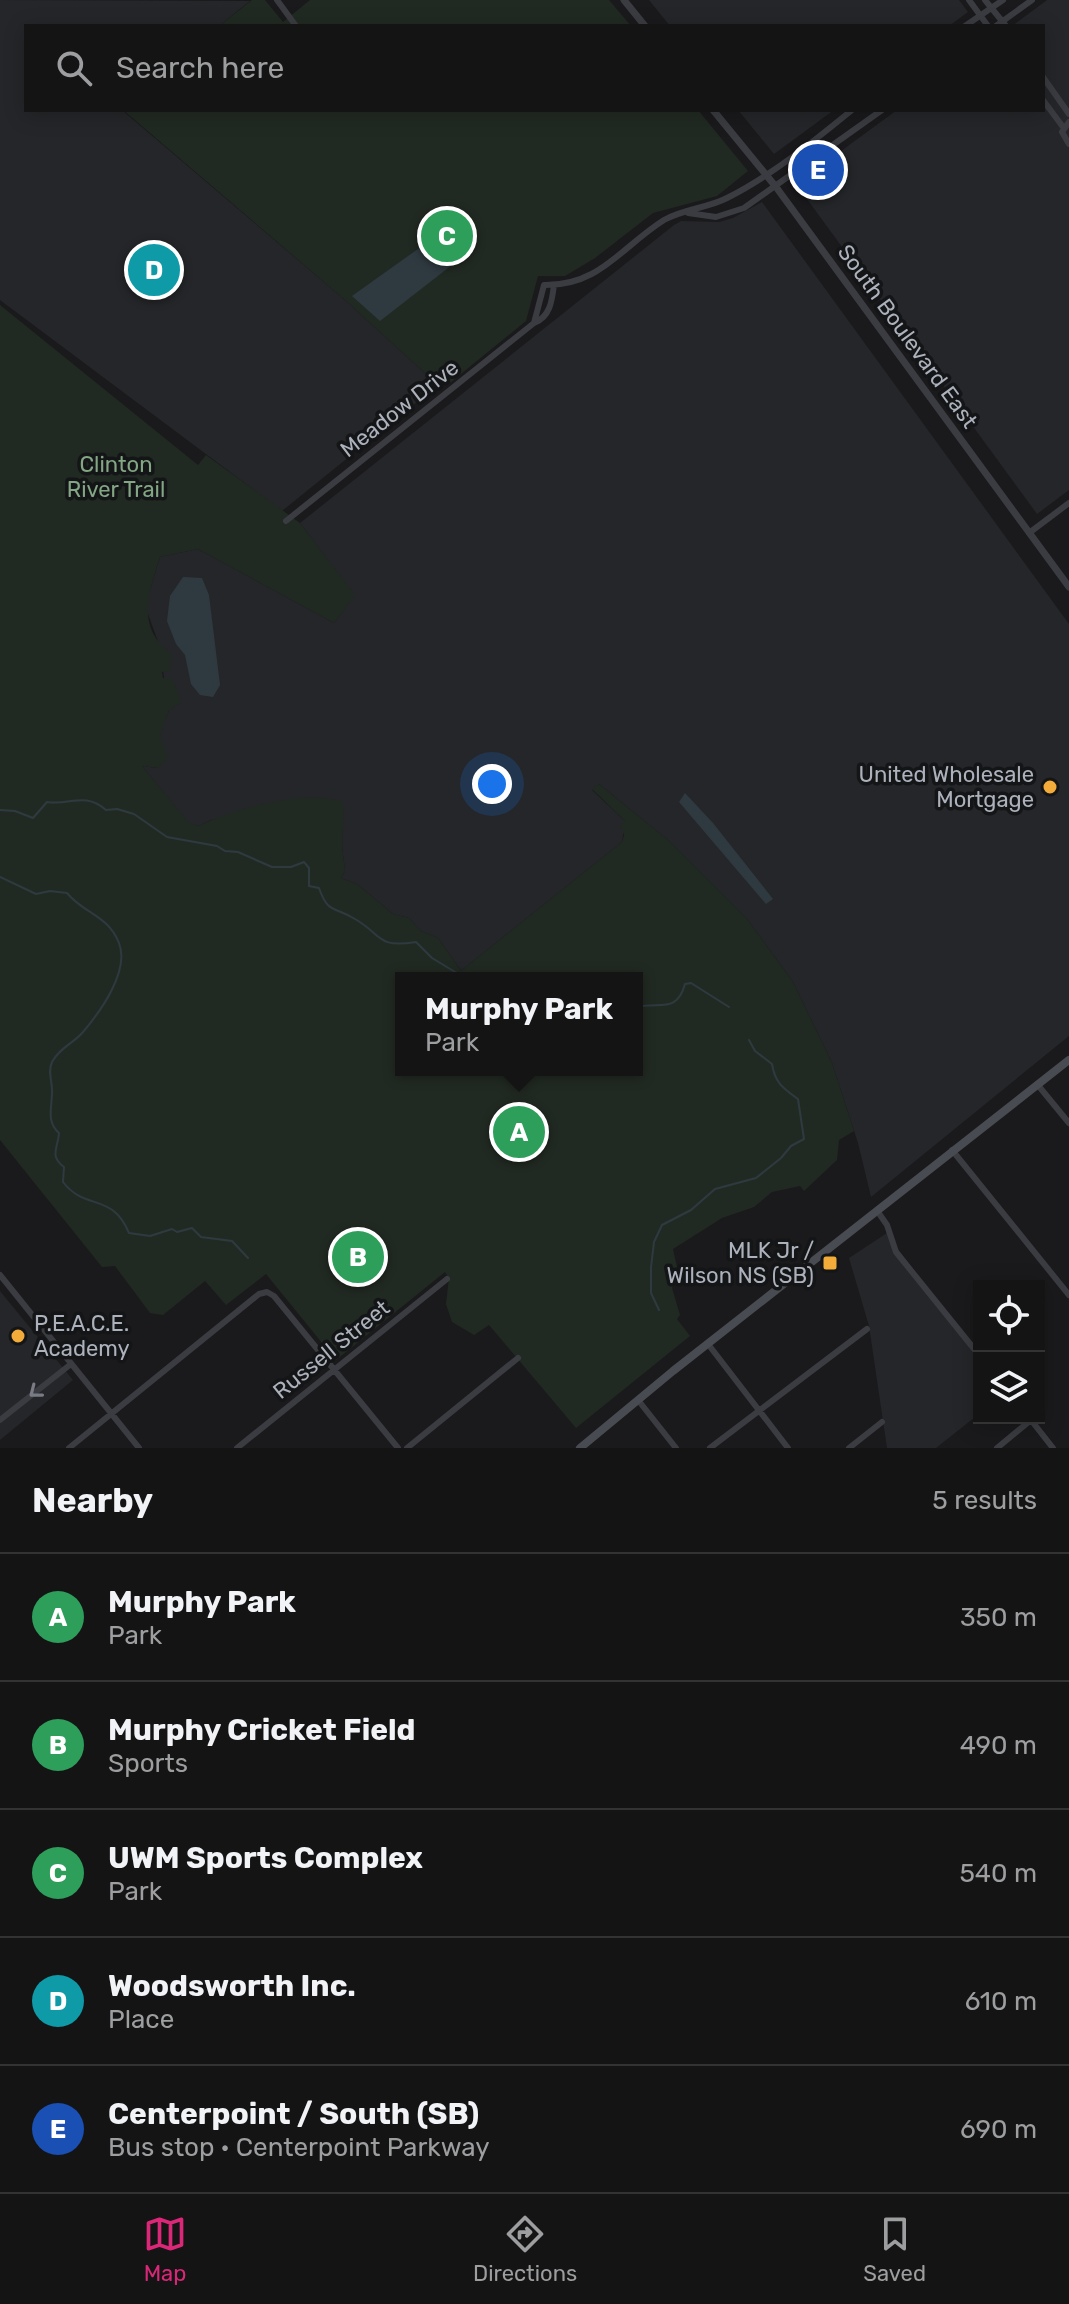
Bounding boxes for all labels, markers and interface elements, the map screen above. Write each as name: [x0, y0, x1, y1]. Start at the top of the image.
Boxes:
search box: [24, 24, 1045, 112]
icon: search: [52, 46, 96, 90]
text: Search here: [116, 50, 284, 86]
pin: E: [792, 140, 844, 200]
pin: C: [421, 206, 473, 266]
street label: South Boulevard East: [832, 239, 984, 434]
pin: D: [128, 240, 180, 300]
street label: Meadow Drive: [335, 354, 464, 463]
park label: Clinton River Trail: [67, 451, 165, 503]
place label: United Wholesale Mortgage: [859, 761, 1034, 813]
your location: [472, 764, 512, 804]
marker: United Wholesale Mortgage: [1041, 778, 1059, 796]
popup: [395, 972, 643, 1076]
text: Murphy Park: [425, 991, 613, 1027]
text: Park: [425, 1027, 479, 1058]
pin: A: [493, 1102, 545, 1162]
pin: B: [332, 1227, 384, 1287]
place label: MLK Jr / Wilson NS (SB): [667, 1237, 814, 1289]
marker: MLK Jr / Wilson NS (SB): [821, 1254, 839, 1272]
map controls: [973, 1280, 1045, 1424]
button: locate: [973, 1280, 1045, 1352]
street label: Russell Street: [268, 1294, 395, 1405]
place label: P.E.A.C.E. Academy: [34, 1310, 130, 1362]
marker: P.E.A.C.E. Academy: [9, 1327, 27, 1345]
button: layers: [973, 1352, 1045, 1424]
one-way arrow: [29, 1383, 44, 1397]
text: Nearby: [32, 1480, 153, 1521]
text: 5 results: [932, 1485, 1037, 1516]
text: Murphy Park: [108, 1584, 296, 1620]
text: A: [49, 1602, 67, 1633]
text: 350 m: [960, 1602, 1037, 1633]
text: Park: [108, 1620, 162, 1651]
text: Murphy Cricket Field: [108, 1712, 416, 1748]
text: B: [49, 1730, 67, 1761]
text: 490 m: [960, 1730, 1037, 1761]
text: Sports: [108, 1748, 188, 1779]
text: UWM Sports Complex: [108, 1840, 423, 1876]
text: C: [49, 1858, 67, 1889]
text: 540 m: [959, 1858, 1037, 1889]
text: Park: [108, 1876, 162, 1907]
text: Woodsworth Inc.: [108, 1968, 356, 2004]
text: D: [49, 1986, 67, 2017]
text: 610 m: [965, 1986, 1037, 2017]
text: Place: [108, 2004, 174, 2035]
text: Centerpoint / South (SB): [108, 2096, 479, 2132]
text: E: [50, 2114, 66, 2145]
text: 690 m: [960, 2114, 1037, 2145]
text: Bus stop · Centerpoint Parkway: [108, 2132, 490, 2163]
tab: Map: [143, 2212, 187, 2287]
tab: Directions: [473, 2212, 577, 2287]
tab: Saved: [863, 2212, 926, 2287]

